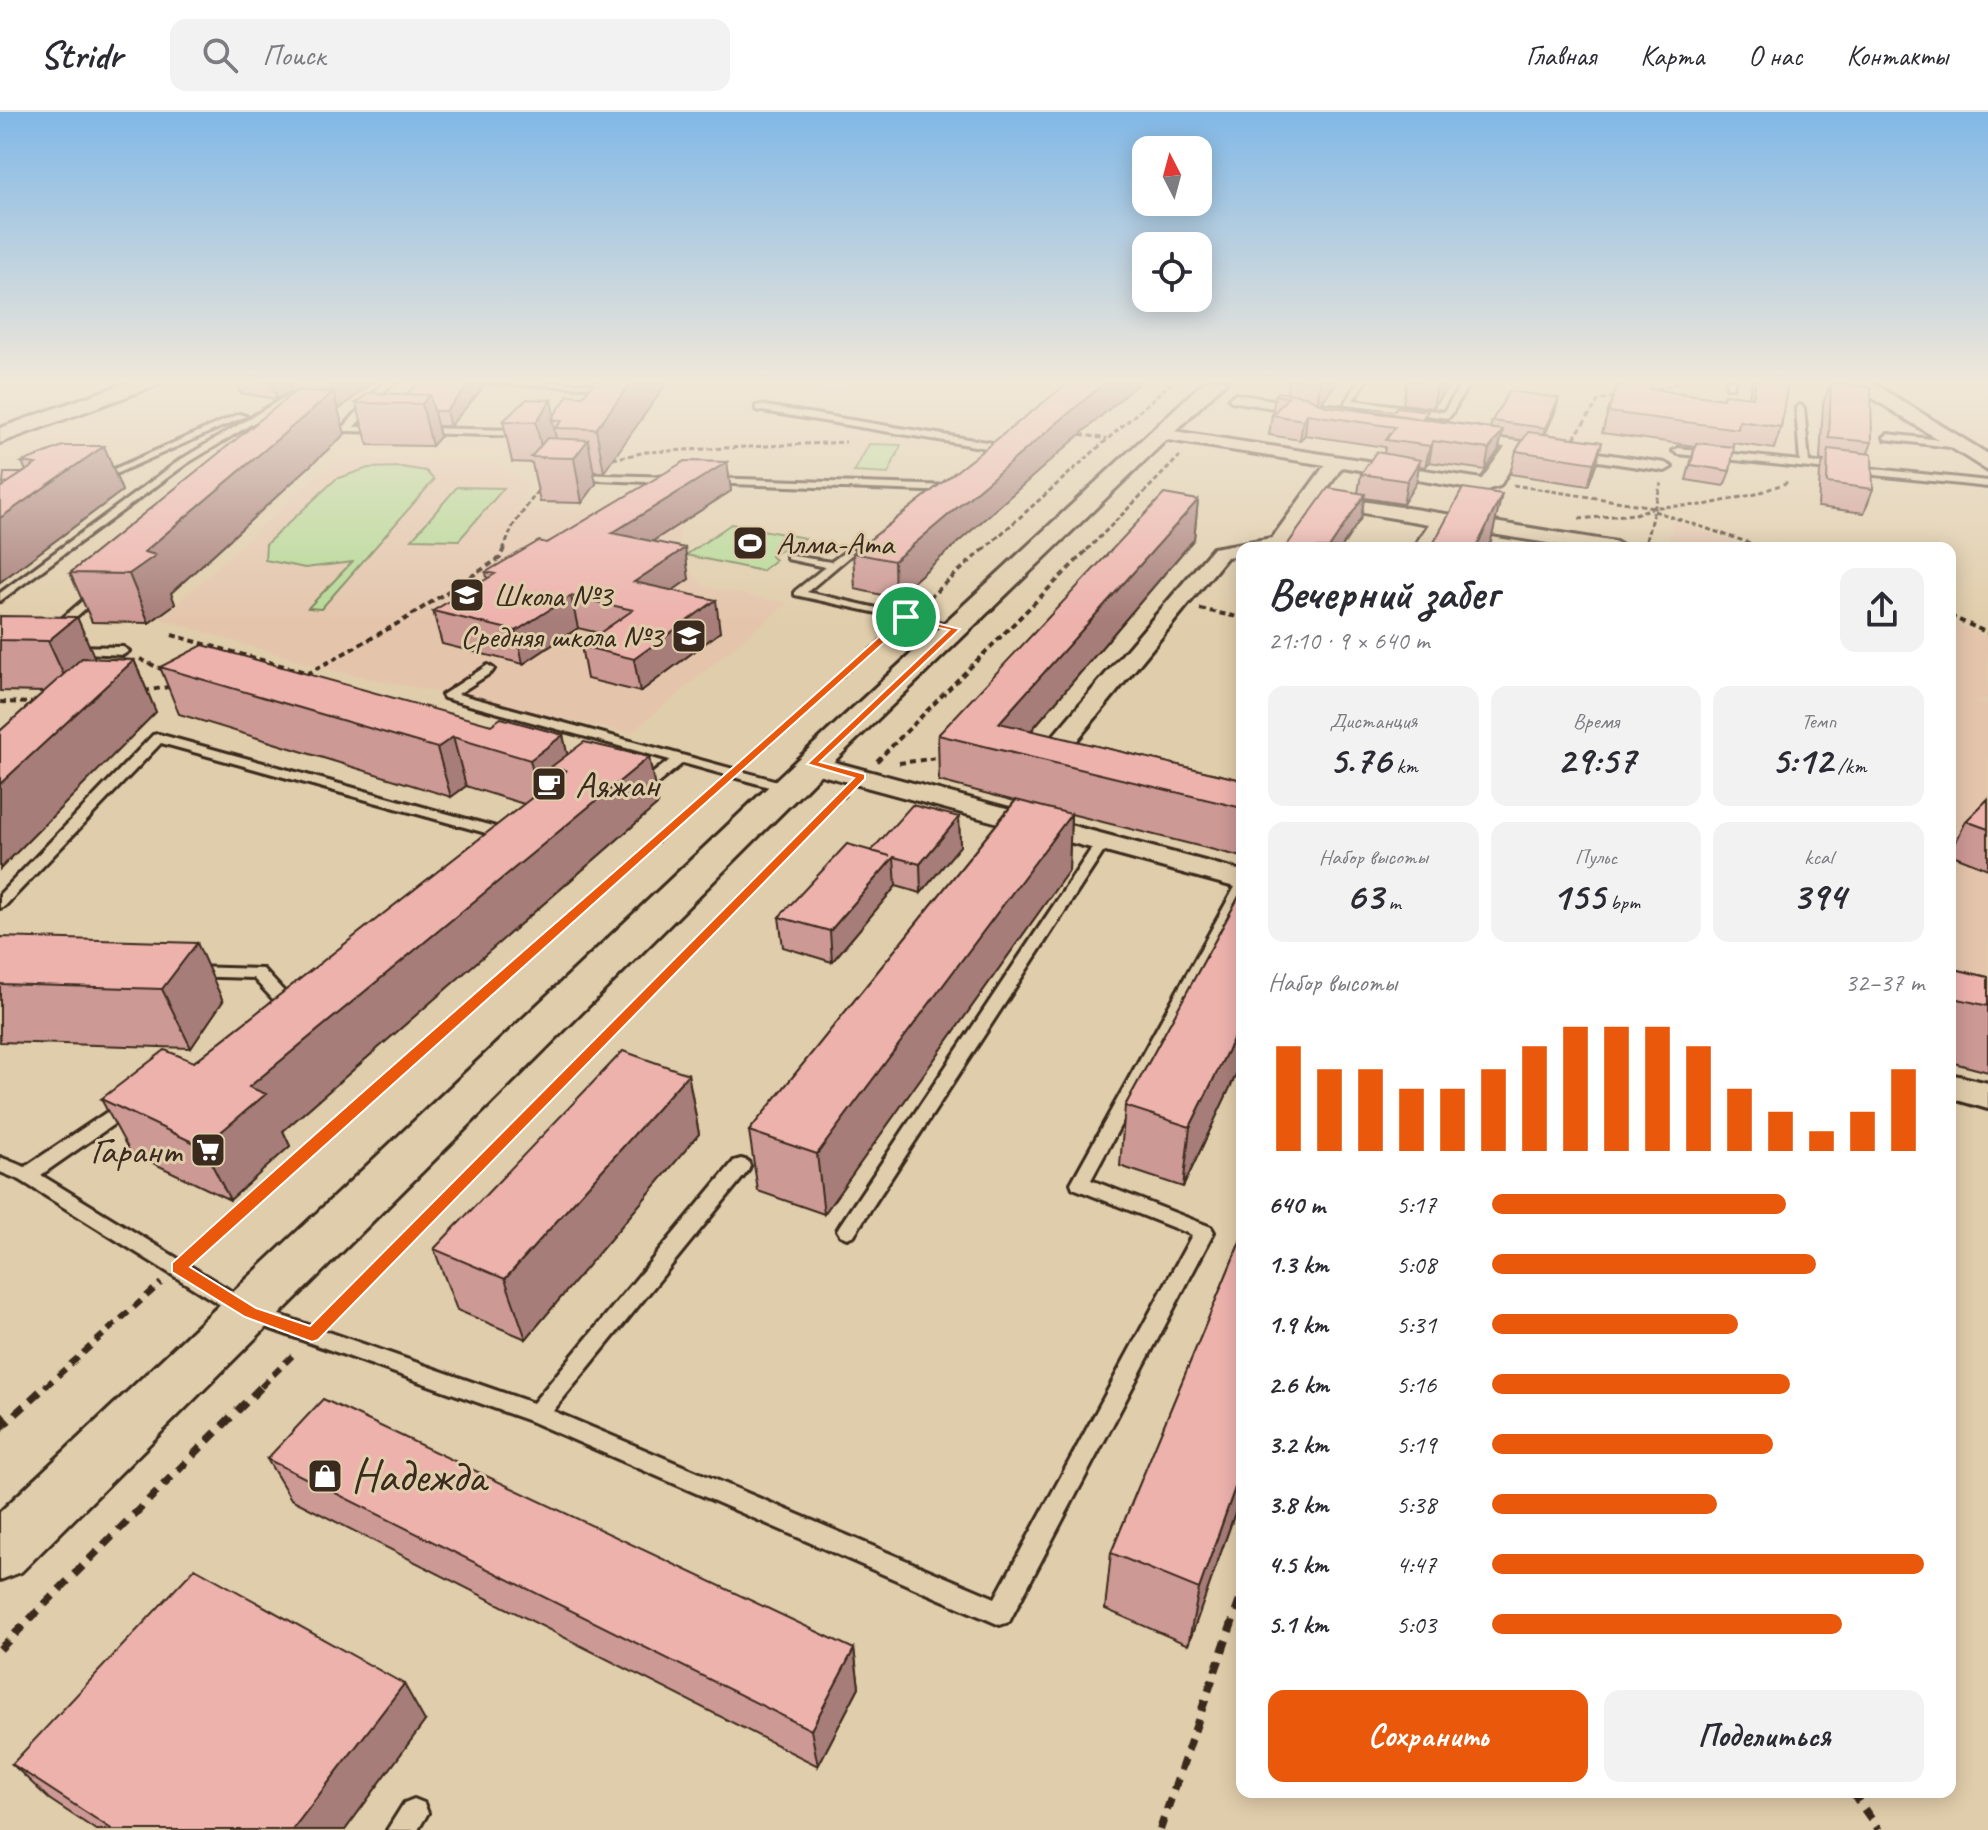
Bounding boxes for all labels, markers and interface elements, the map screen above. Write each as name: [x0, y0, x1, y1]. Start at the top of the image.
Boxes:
search box: [170, 19, 730, 91]
text: Stridr: [40, 32, 122, 79]
icon: search: [198, 33, 242, 77]
text: Поиск: [262, 36, 326, 74]
text: Главная: [1526, 38, 1596, 73]
text: Карта: [1640, 38, 1704, 73]
text: О нас: [1748, 38, 1802, 73]
text: Контакты: [1846, 38, 1948, 73]
north arrow: [1132, 136, 1212, 216]
map controls: [1132, 136, 1212, 312]
button: locate: [1132, 232, 1212, 312]
place label: Алма-Ата: [776, 523, 896, 564]
sports icon: Алма-Ата: [731, 524, 769, 562]
text: Вечерний забег: [1268, 566, 1498, 621]
button: share: [1840, 568, 1924, 652]
place label: Школа №3: [493, 575, 615, 616]
school or university icon: Школа №3: [448, 576, 486, 614]
pin: [872, 583, 940, 651]
icon: arrive: [884, 595, 928, 639]
place label: Средняя школа №3: [460, 616, 666, 657]
school or university icon: Средняя школа №3: [670, 617, 708, 655]
text: 21:10 · 9 × 640 m: [1268, 624, 1429, 657]
text: Дистанция: [1329, 707, 1417, 735]
text: Время: [1573, 707, 1619, 735]
text: Темп: [1801, 707, 1836, 735]
text: 5.76: [1329, 735, 1391, 785]
text: 29:57: [1557, 735, 1635, 785]
text: 5:12: [1771, 735, 1832, 785]
text: km: [1391, 752, 1418, 780]
text: /km: [1832, 752, 1866, 780]
place label: Аяжан: [575, 761, 661, 808]
cafe icon: Аяжан: [530, 765, 568, 803]
text: Набор высоты: [1319, 843, 1428, 871]
text: Пульс: [1575, 843, 1617, 871]
text: kcal: [1804, 843, 1833, 871]
text: 63: [1346, 871, 1383, 921]
text: 155: [1552, 871, 1605, 921]
text: 394: [1792, 871, 1845, 921]
text: m: [1383, 888, 1401, 916]
text: bpm: [1605, 888, 1640, 916]
text: Набор высоты: [1268, 966, 1397, 999]
text: 32–37 m: [1845, 966, 1924, 999]
place label: Гарант: [90, 1127, 184, 1174]
supermarket icon: Гарант: [189, 1131, 227, 1169]
text: 640 m: [1268, 1188, 1325, 1221]
text: 5:17: [1396, 1188, 1436, 1221]
text: 1.3 km: [1268, 1248, 1328, 1281]
text: 5:08: [1396, 1248, 1436, 1281]
text: 1.9 km: [1268, 1308, 1328, 1341]
text: 5:31: [1396, 1308, 1436, 1341]
text: 2.6 km: [1268, 1368, 1329, 1401]
text: 5:16: [1396, 1368, 1436, 1401]
text: 3.2 km: [1268, 1428, 1328, 1461]
text: 5:19: [1396, 1428, 1436, 1461]
place label: Надежда: [351, 1447, 490, 1505]
shop icon: Надежда: [306, 1457, 344, 1495]
text: 3.8 km: [1268, 1488, 1328, 1521]
text: 5:38: [1396, 1488, 1436, 1521]
text: 4.5 km: [1268, 1548, 1328, 1581]
text: 4:47: [1396, 1548, 1436, 1581]
text: 5.1 km: [1268, 1608, 1328, 1641]
text: 5:03: [1396, 1608, 1436, 1641]
button: Сохранить: [1268, 1690, 1588, 1782]
button: Поделиться: [1604, 1690, 1924, 1782]

